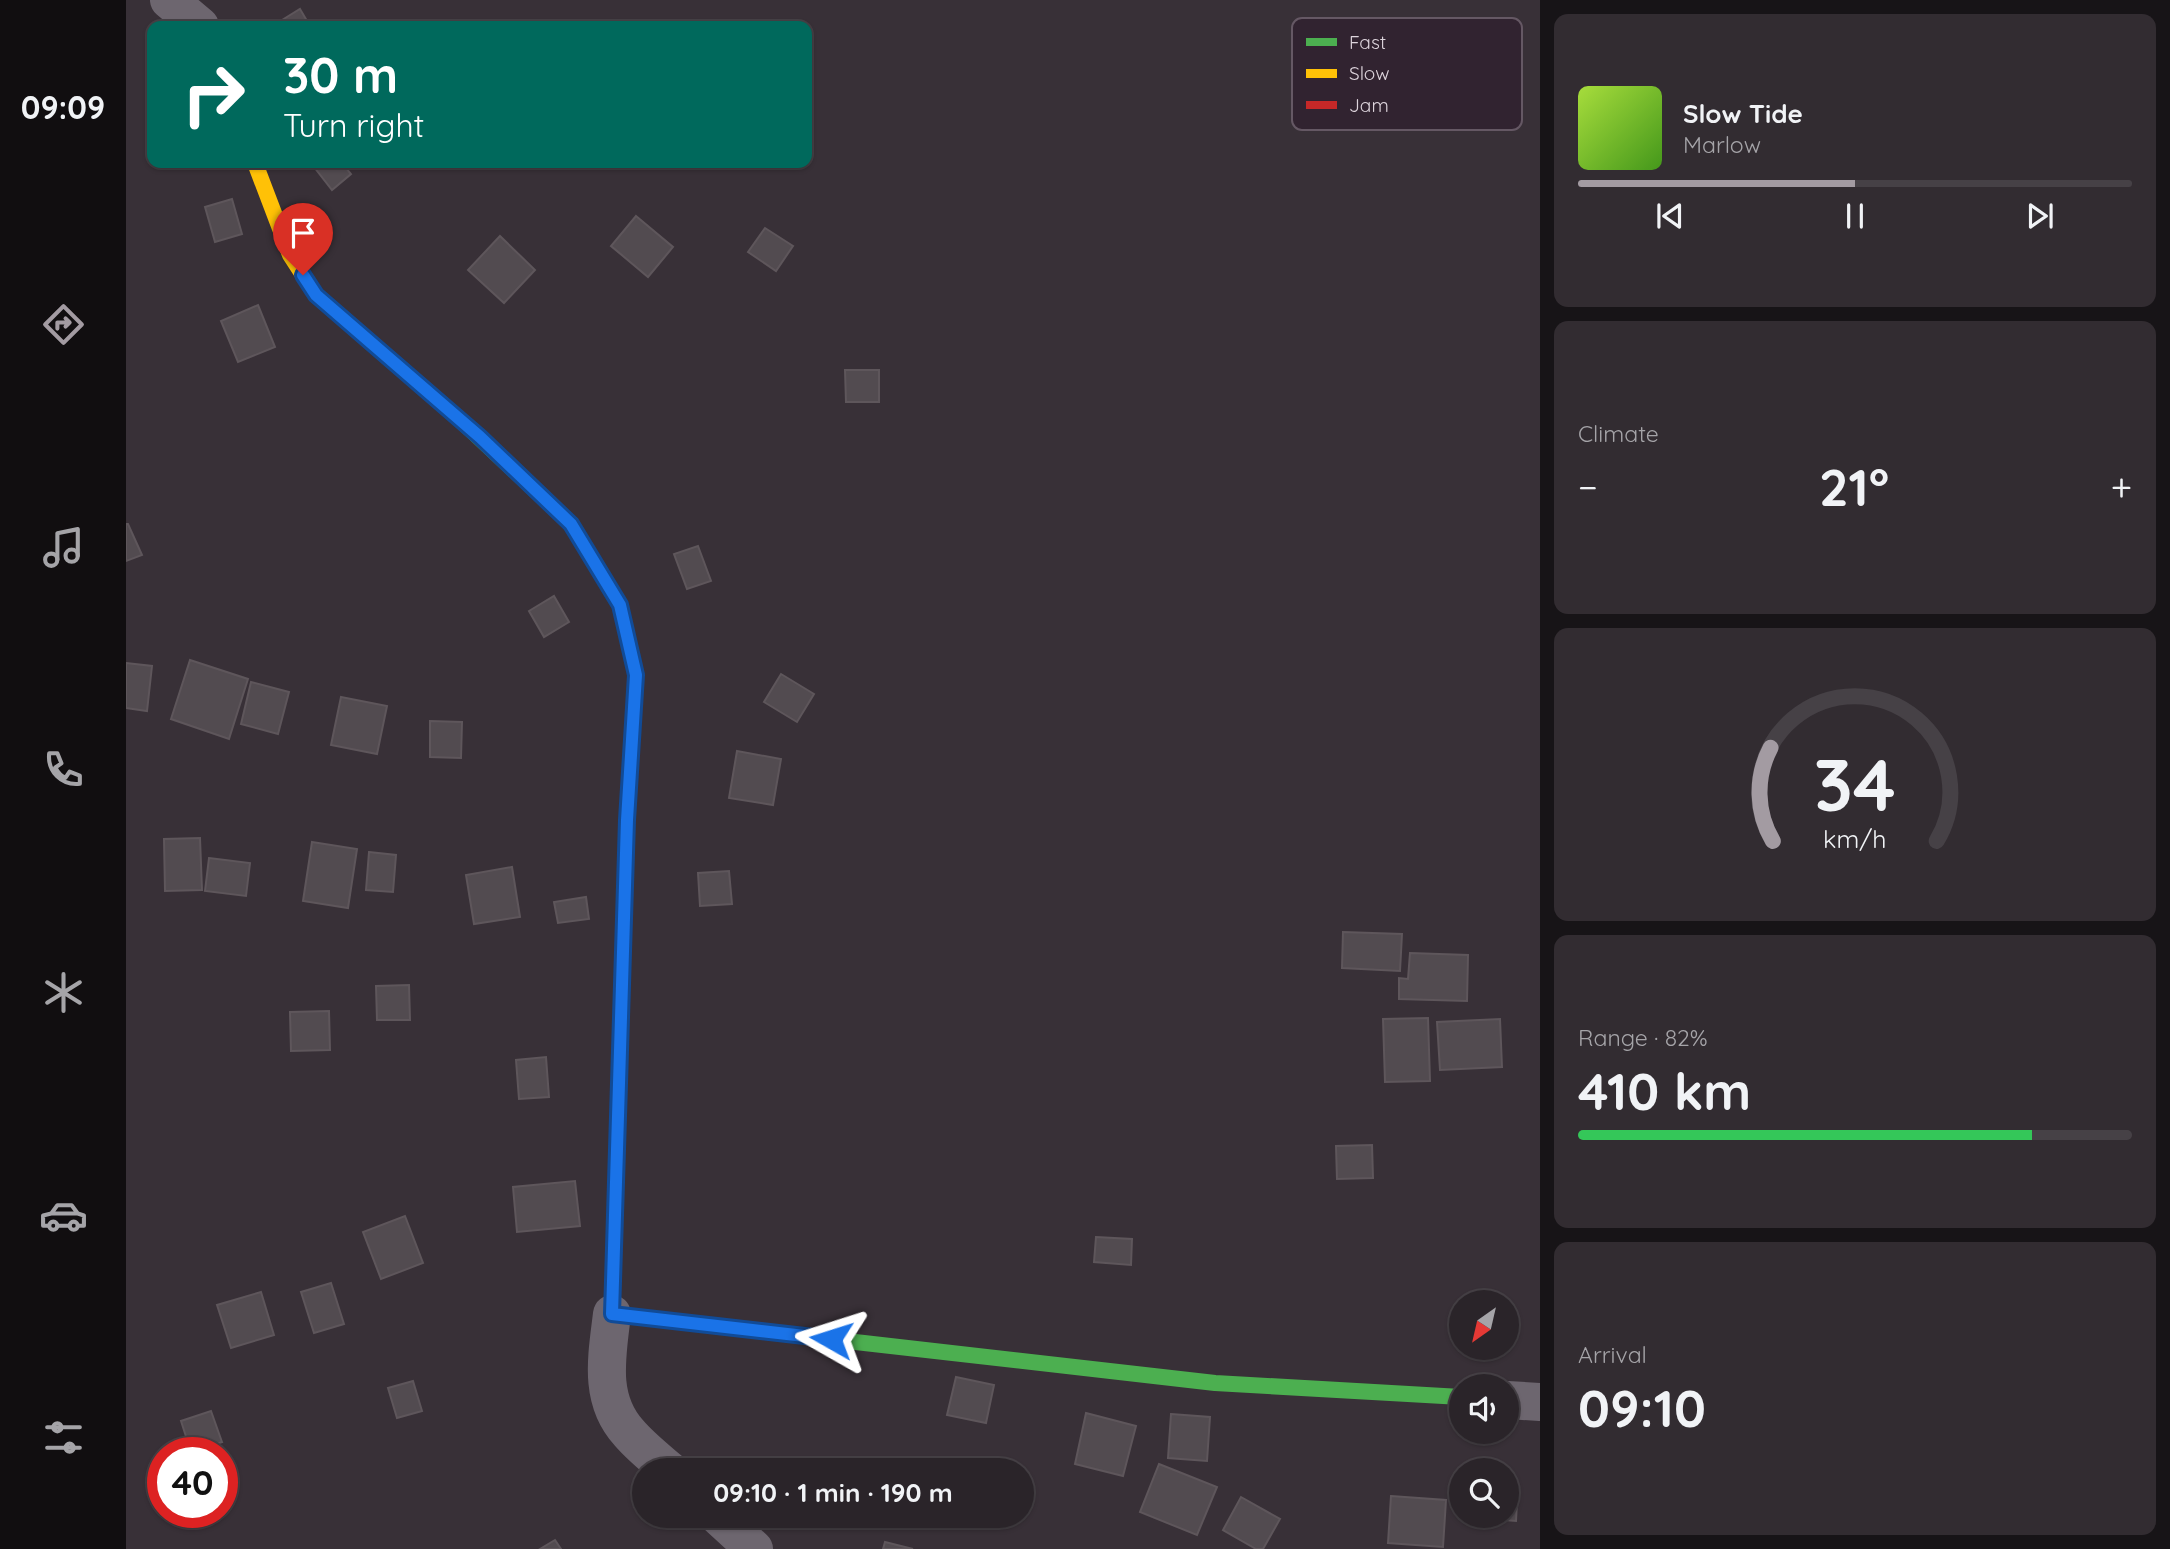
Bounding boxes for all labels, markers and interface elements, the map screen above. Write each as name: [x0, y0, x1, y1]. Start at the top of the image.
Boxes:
legend: [1292, 18, 1522, 130]
text: Fast: [1349, 30, 1386, 54]
text: 30 m: [283, 44, 398, 105]
icon: right: [168, 49, 259, 140]
text: Slow: [1349, 61, 1390, 85]
text: 09:09: [21, 87, 105, 127]
text: Jam: [1349, 93, 1389, 117]
text: Slow Tide: [1683, 97, 1803, 130]
text: Turn right: [283, 105, 424, 145]
text: Marlow: [1683, 130, 1761, 159]
icon: previous: [1651, 197, 1689, 235]
icon: pause: [1836, 197, 1874, 235]
icon: next: [2021, 197, 2059, 235]
pin: [273, 203, 333, 275]
icon: arrive: [284, 214, 322, 252]
icon: directions: [39, 300, 88, 349]
text: Climate: [1578, 419, 1659, 448]
text: 21°: [1819, 454, 1889, 519]
text: −: [1578, 463, 1598, 511]
text: +: [2111, 463, 2132, 511]
icon: music: [39, 523, 88, 572]
text: 34: [1814, 738, 1896, 829]
icon: phone: [39, 745, 88, 794]
text: km/h: [1823, 822, 1887, 853]
icon: climate: [39, 968, 88, 1017]
text: Range · 82%: [1578, 1023, 1708, 1052]
text: 410 km: [1578, 1058, 1751, 1123]
icon: car: [39, 1191, 88, 1240]
north arrow: [1449, 1290, 1519, 1360]
map controls: [1449, 1290, 1519, 1528]
position arrow: [794, 1302, 868, 1376]
text: Arrival: [1578, 1340, 1647, 1369]
button: sound: [1449, 1374, 1519, 1444]
text: 09:10: [1578, 1375, 1706, 1440]
icon: filters: [39, 1413, 88, 1462]
speed limit sign: 40: [147, 1437, 238, 1528]
button: search: [1449, 1458, 1519, 1528]
text: 09:10 · 1 min · 190 m: [713, 1476, 953, 1509]

